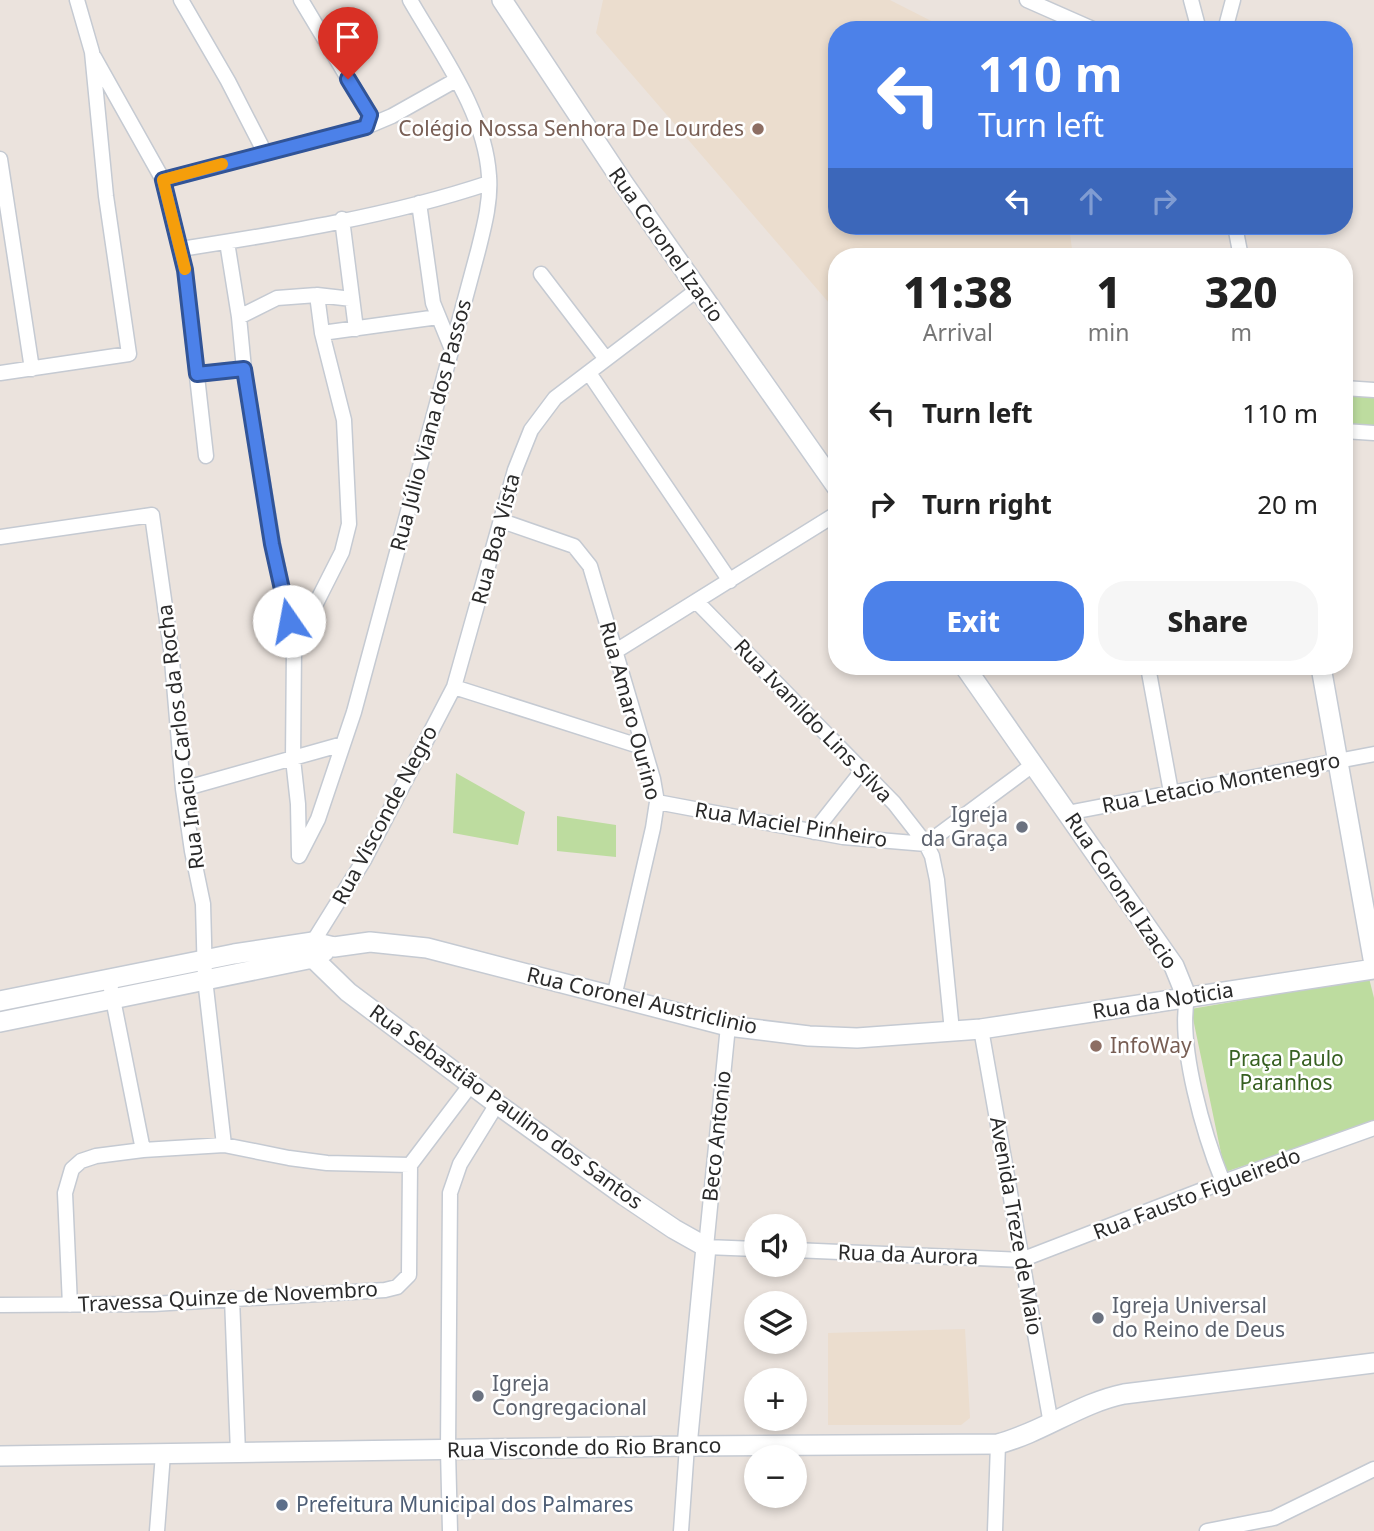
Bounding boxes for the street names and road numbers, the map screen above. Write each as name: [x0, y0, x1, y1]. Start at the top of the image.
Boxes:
street label: Rua Coronel Izacio: [603, 161, 731, 327]
street label: Rua Júlio Viana dos Passos: [383, 296, 477, 554]
street label: Rua Boa Vista: [464, 470, 526, 607]
street label: Rua Inacio Carlos da Rocha: [150, 603, 210, 871]
street label: Rua Amaro Ourino: [594, 618, 668, 803]
street label: Rua Ivanildo Lins Silva: [728, 632, 899, 808]
street label: Rua Visconde Negro: [325, 720, 443, 909]
street label: Rua Letacio Montenegro: [1099, 745, 1342, 819]
street label: Rua Maciel Pinheiro: [693, 795, 889, 853]
street label: Rua Coronel Izacio: [1059, 807, 1185, 974]
street label: Rua Coronel Austriclinio: [524, 960, 760, 1040]
street label: Rua da Noticia: [1090, 975, 1235, 1025]
street label: Rua Sebastião Paulino dos Santos: [364, 997, 649, 1215]
street label: Beco Antonio: [695, 1069, 737, 1203]
street label: Avenida Treze de Maio: [984, 1114, 1050, 1337]
street label: Rua Fausto Figueiredo: [1089, 1141, 1304, 1246]
street label: Rua da Aurora: [837, 1238, 979, 1270]
street label: Travessa Quinze de Novembro: [77, 1274, 378, 1318]
street label: Rua Visconde do Rio Branco: [447, 1431, 721, 1463]

